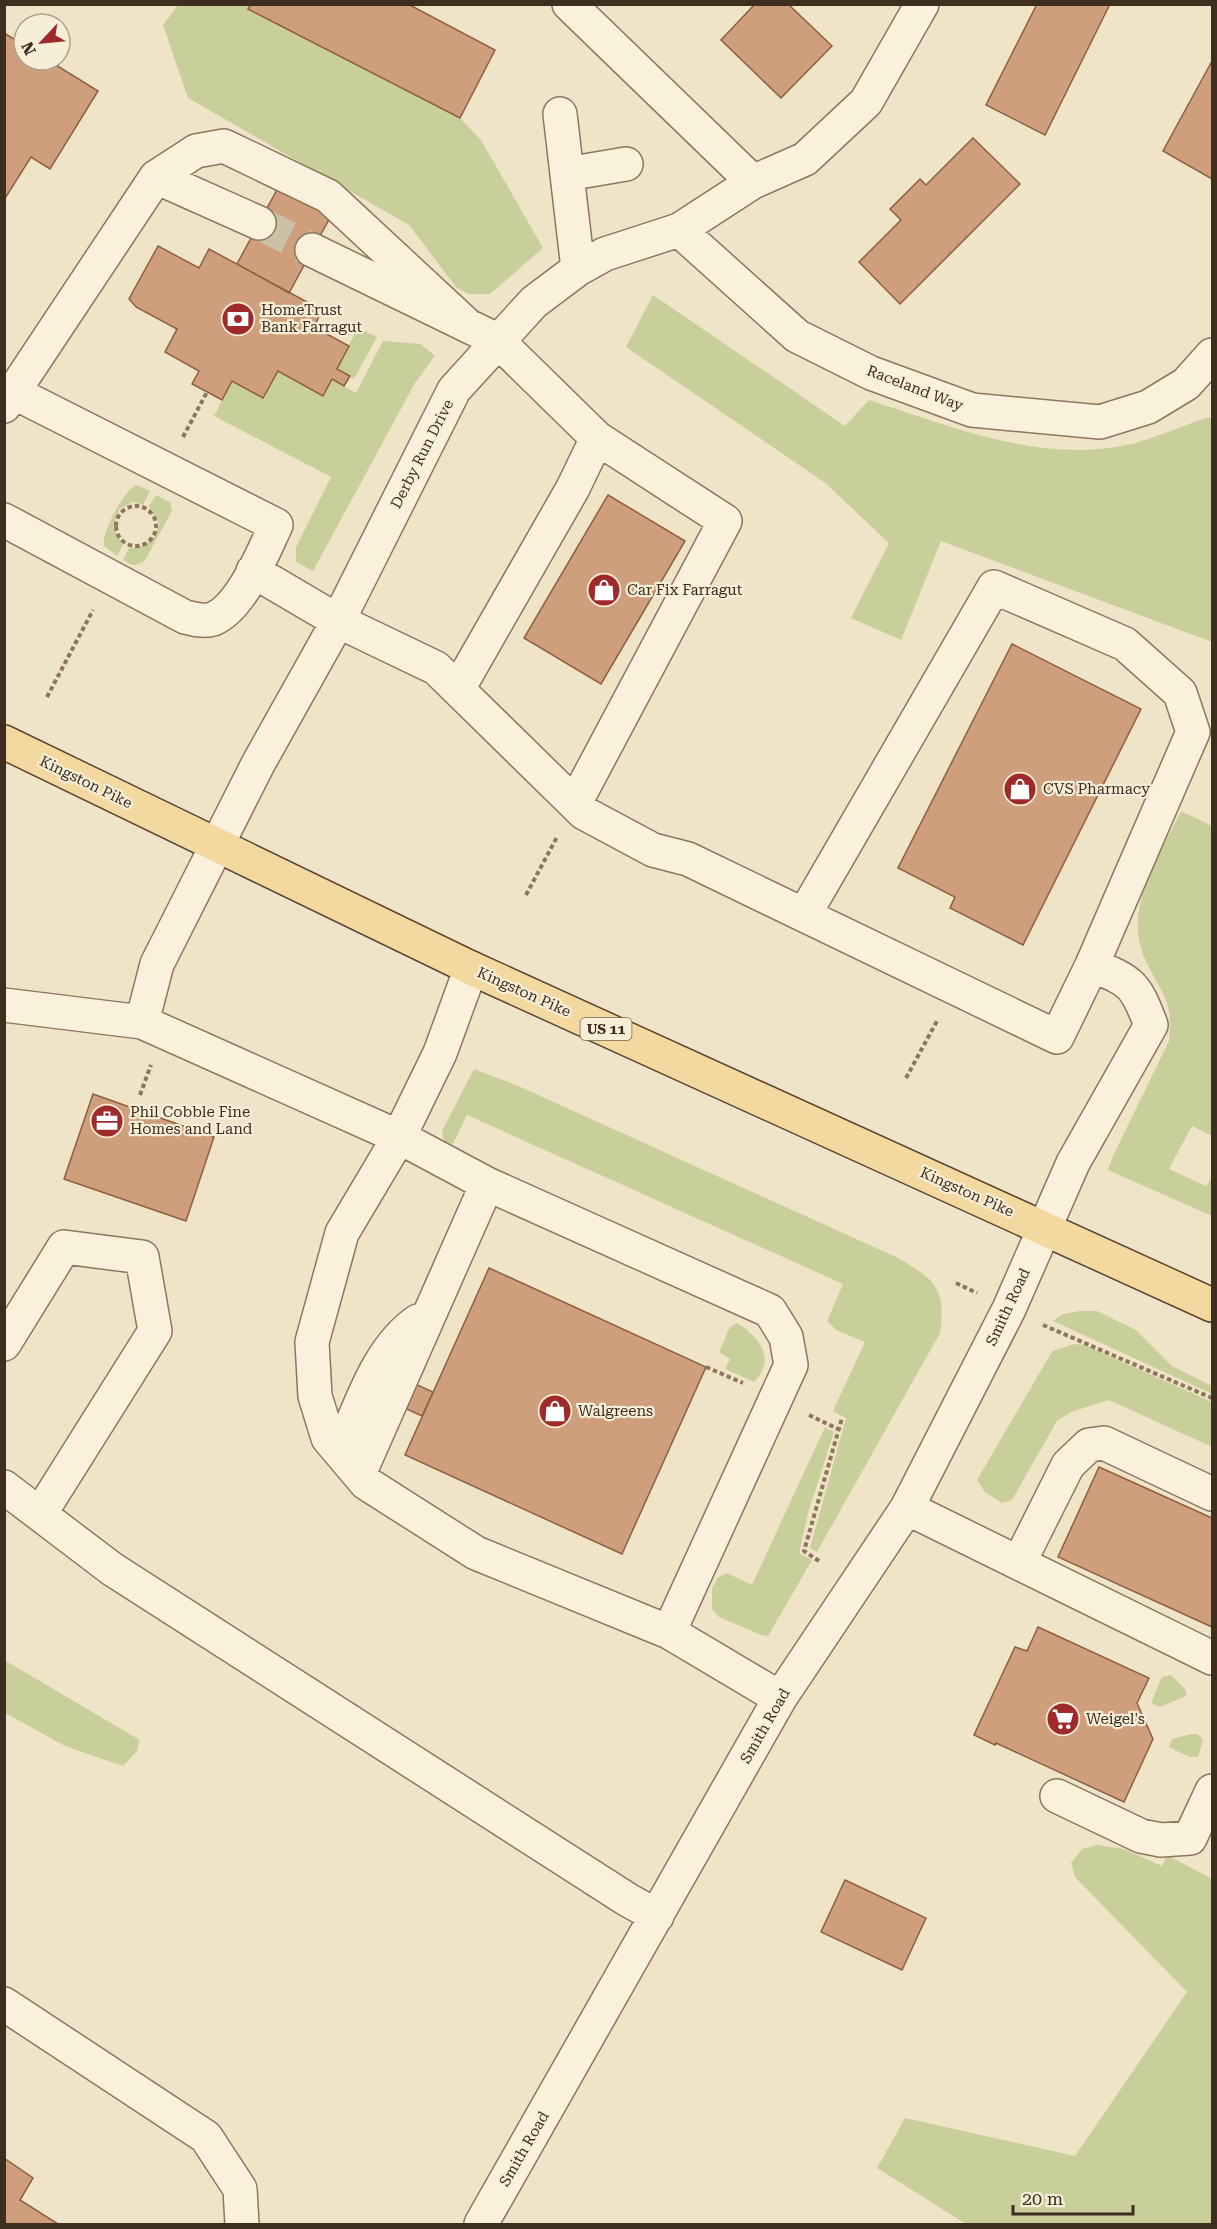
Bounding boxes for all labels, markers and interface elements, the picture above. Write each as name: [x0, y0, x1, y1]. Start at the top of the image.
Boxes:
north arrow: [12, 12, 72, 72]
text: N: [18, 39, 40, 58]
bank icon: HomeTrust Bank Farragut: [220, 301, 256, 337]
place label: HomeTrust Bank Farragut: [261, 301, 362, 336]
street label: Raceland Way: [864, 361, 966, 415]
street label: Derby Run Drive: [387, 396, 457, 512]
shop icon: Car Fix Farragut: [586, 572, 622, 608]
place label: Car Fix Farragut: [627, 581, 743, 599]
street label: Kingston Pike: [37, 752, 135, 812]
shop icon: CVS Pharmacy: [1002, 771, 1038, 807]
place label: CVS Pharmacy: [1043, 780, 1150, 798]
street label: Kingston Pike: [474, 963, 574, 1021]
road number: US 11: [580, 1018, 632, 1040]
office icon: Phil Cobble Fine Homes and Land: [89, 1103, 125, 1139]
place label: Phil Cobble Fine Homes and Land: [130, 1103, 253, 1138]
street label: Kingston Pike: [917, 1163, 1017, 1221]
street label: Smith Road: [982, 1265, 1034, 1349]
shop icon: Walgreens: [537, 1393, 573, 1429]
place label: Walgreens: [578, 1402, 653, 1420]
street label: Smith Road: [736, 1685, 794, 1767]
supermarket icon: Weigel's: [1045, 1701, 1081, 1737]
place label: Weigel's: [1086, 1710, 1145, 1728]
street label: Smith Road: [495, 2108, 553, 2190]
scale bar: [1013, 2178, 1133, 2216]
text: 20 m: [1022, 2188, 1063, 2209]

